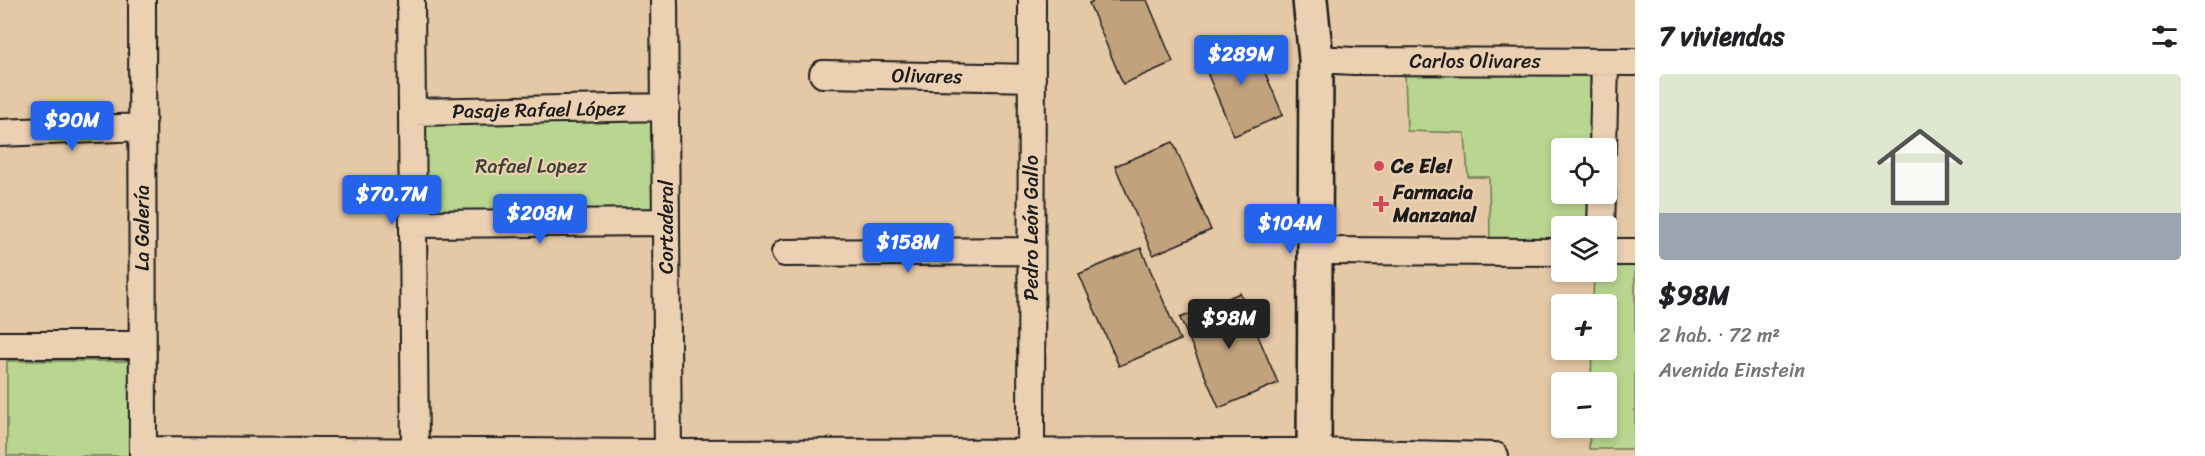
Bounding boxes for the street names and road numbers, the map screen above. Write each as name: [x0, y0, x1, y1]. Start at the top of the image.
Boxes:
street label: Carlos Olivares: [1409, 44, 1541, 79]
street label: Olivares: [891, 58, 963, 94]
street label: Pasaje Rafael López: [452, 91, 627, 129]
street label: Pedro León Gallo: [1014, 155, 1049, 301]
street label: Cortaderal: [649, 179, 684, 274]
street label: La Galería: [125, 185, 160, 271]

